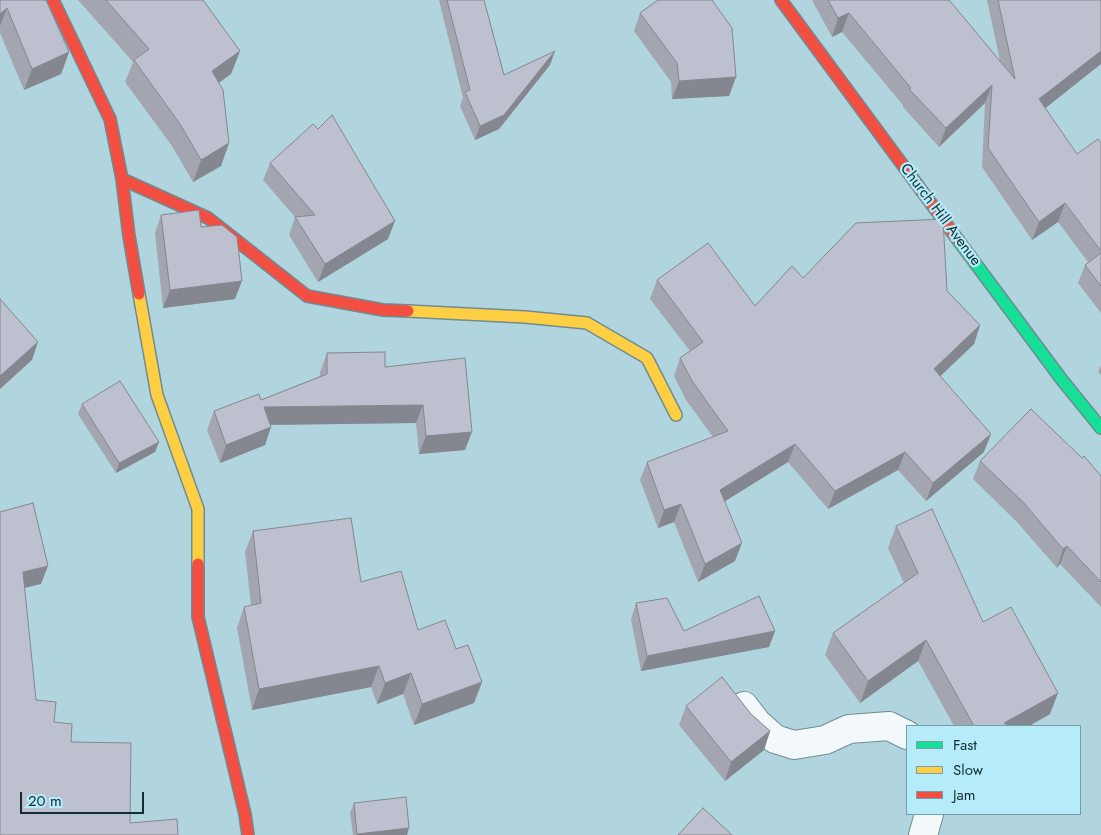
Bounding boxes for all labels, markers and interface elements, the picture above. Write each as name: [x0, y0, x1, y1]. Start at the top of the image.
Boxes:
street label: Church Hill Avenue: [896, 160, 984, 270]
legend: [906, 725, 1081, 815]
text: Fast: [953, 734, 977, 756]
text: Slow: [953, 759, 983, 781]
scale bar: [22, 782, 146, 814]
text: Jam: [953, 784, 976, 806]
text: 20 m: [28, 790, 62, 812]

